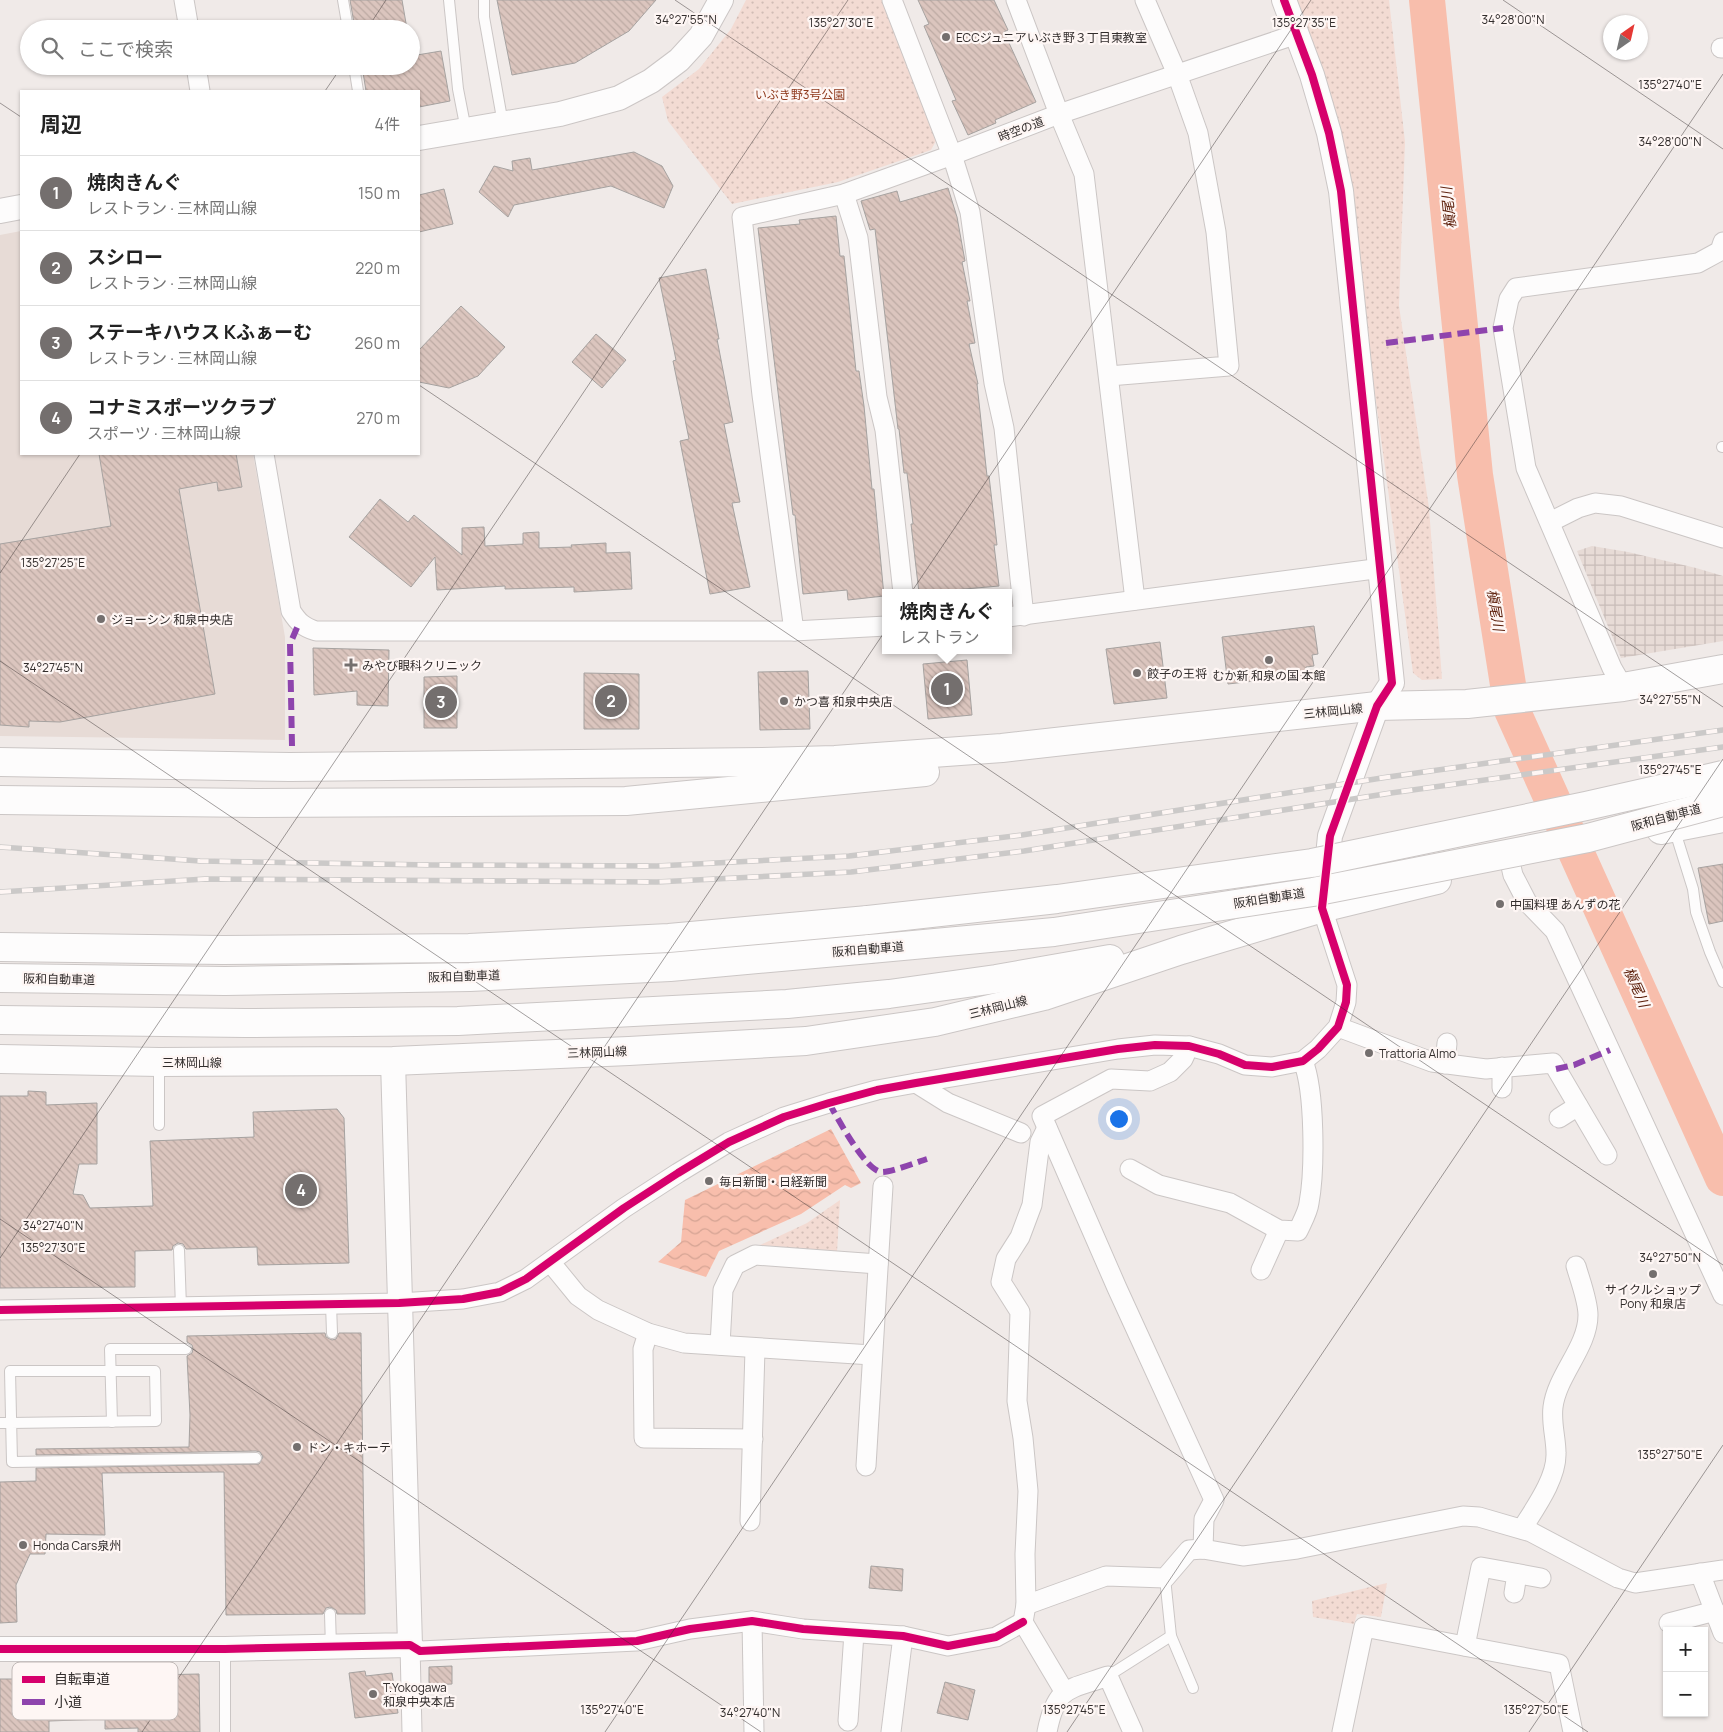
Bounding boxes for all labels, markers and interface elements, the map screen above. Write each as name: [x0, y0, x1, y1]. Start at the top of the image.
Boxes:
text: 34°27'55"N: [655, 11, 717, 28]
text: 34°28'00"N: [1481, 11, 1545, 28]
text: 135°27'30"E: [809, 14, 873, 31]
text: 135°27'35"E: [1272, 14, 1336, 31]
north arrow: [1603, 15, 1648, 60]
search box: [20, 20, 420, 75]
place label: ECCジュニアいぶき野３丁目東教室: [956, 29, 1147, 46]
marker: ECCジュニアいぶき野３丁目東教室: [940, 31, 952, 43]
icon: search: [38, 34, 66, 62]
text: ここで検索: [78, 36, 173, 62]
text: 135°27'40"E: [1638, 76, 1702, 93]
park label: いぶき野3号公園: [755, 86, 845, 103]
text: 周辺: [40, 110, 82, 138]
street label: 時空の道: [996, 112, 1046, 146]
text: 4件: [375, 113, 400, 135]
text: 34°28'00"N: [1638, 133, 1702, 150]
text: 焼肉きんぐ: [87, 169, 182, 195]
text: 1: [52, 182, 60, 204]
text: 150 m: [358, 182, 400, 204]
water label: 槇尾川: [1436, 184, 1460, 230]
text: レストラン · 三林岡山線: [87, 197, 257, 219]
text: スシロー: [87, 244, 163, 270]
text: 2: [51, 257, 61, 279]
text: 220 m: [355, 257, 400, 279]
text: レストラン · 三林岡山線: [87, 272, 257, 294]
text: ステーキハウス Kふぁーむ: [87, 319, 312, 345]
text: 3: [51, 332, 61, 354]
text: 260 m: [354, 332, 400, 354]
text: レストラン · 三林岡山線: [87, 347, 257, 369]
text: コナミスポーツクラブ: [87, 394, 277, 420]
text: 4: [51, 407, 61, 429]
text: 270 m: [356, 407, 400, 429]
text: スポーツ · 三林岡山線: [87, 422, 241, 444]
text: 135°27'25"E: [21, 554, 85, 571]
water label: 槇尾川: [1483, 588, 1509, 634]
popup: [882, 589, 1012, 654]
text: 焼肉きんぐ: [899, 598, 995, 624]
place label: ジョーシン 和泉中央店: [111, 611, 233, 628]
marker: ジョーシン 和泉中央店: [95, 613, 107, 625]
text: レストラン: [899, 626, 980, 648]
marker: むか新 和泉の国 本館: [1263, 654, 1275, 666]
place label: みやび眼科クリニック: [362, 657, 482, 674]
marker: みやび眼科クリニック: [344, 658, 358, 672]
text: 34°27'45"N: [23, 659, 83, 676]
place label: 餃子の王将: [1147, 665, 1207, 682]
marker: 餃子の王将: [1131, 667, 1143, 679]
place label: むか新 和泉の国 本館: [1213, 667, 1325, 684]
pin: 1: [931, 670, 963, 708]
pin: 2: [595, 682, 627, 720]
pin: 3: [425, 683, 457, 721]
text: 34°27'55"N: [1639, 691, 1701, 708]
place label: かつ喜 和泉中央店: [794, 693, 892, 710]
marker: かつ喜 和泉中央店: [778, 695, 790, 707]
street label: 三林岡山線: [1302, 699, 1364, 723]
text: 135°27'45"E: [1638, 761, 1702, 778]
street label: 阪和自動車道: [1629, 799, 1703, 835]
street label: 阪和自動車道: [1232, 884, 1306, 912]
place label: 中国料理 あんずの花: [1510, 896, 1620, 913]
marker: 中国料理 あんずの花: [1494, 898, 1506, 910]
street label: 阪和自動車道: [831, 937, 905, 961]
water label: 槇尾川: [1620, 964, 1655, 1012]
street label: 阪和自動車道: [428, 966, 500, 986]
street label: 阪和自動車道: [23, 970, 95, 988]
street label: 三林岡山線: [967, 991, 1029, 1023]
street label: 三林岡山線: [567, 1042, 627, 1062]
place label: Trattoria Almo: [1379, 1045, 1456, 1062]
marker: Trattoria Almo: [1363, 1047, 1375, 1059]
street label: 三林岡山線: [162, 1054, 222, 1071]
your location: [1106, 1106, 1132, 1132]
pin: 4: [285, 1171, 317, 1209]
place label: 毎日新聞・日経新聞: [719, 1173, 827, 1190]
marker: 毎日新聞・日経新聞: [703, 1175, 715, 1187]
text: 34°27'40"N: [23, 1217, 83, 1234]
text: 135°27'30"E: [21, 1239, 85, 1256]
text: 34°27'50"N: [1639, 1249, 1701, 1266]
marker: サイクルショップ Pony 和泉店: [1647, 1268, 1659, 1280]
place label: サイクルショップ Pony 和泉店: [1605, 1281, 1701, 1312]
place label: ドン・キホーテ: [307, 1439, 391, 1456]
marker: ドン・キホーテ: [291, 1441, 303, 1453]
text: 135°27'50"E: [1638, 1446, 1703, 1463]
place label: Honda Cars泉州: [33, 1537, 121, 1554]
marker: Honda Cars泉州: [17, 1539, 29, 1551]
map controls: [1663, 1627, 1708, 1717]
button: +: [1663, 1627, 1708, 1672]
legend: [12, 1662, 178, 1720]
text: 自転車道: [54, 1669, 110, 1688]
button: −: [1663, 1672, 1708, 1717]
place label: T.Yokogawa 和泉中央本店: [383, 1679, 455, 1710]
marker: T.Yokogawa 和泉中央本店: [367, 1688, 379, 1700]
text: 小道: [54, 1692, 82, 1711]
text: 135°27'40"E: [580, 1701, 644, 1718]
text: 135°27'45"E: [1042, 1701, 1106, 1718]
text: 135°27'50"E: [1504, 1701, 1569, 1718]
text: 34°27'40"N: [720, 1704, 780, 1721]

